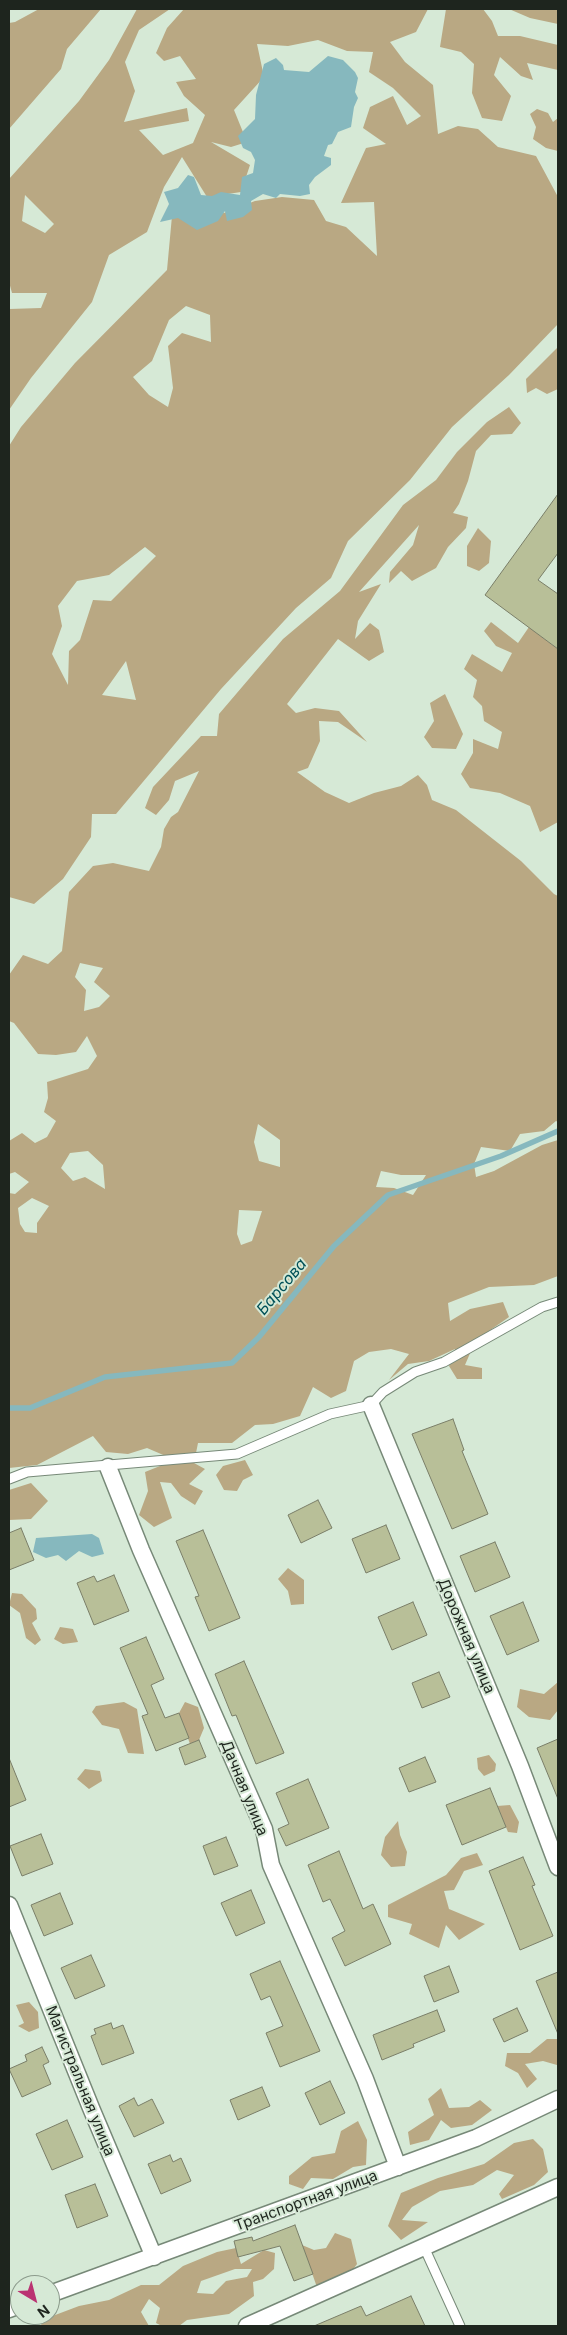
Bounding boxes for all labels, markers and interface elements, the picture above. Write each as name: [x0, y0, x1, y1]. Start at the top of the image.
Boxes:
water label: Барсова: [253, 1255, 311, 1319]
street label: Дорожная улица: [434, 1576, 498, 1696]
street label: Дачная улица: [217, 1737, 271, 1839]
street label: Магистральная улица: [42, 2003, 118, 2159]
street label: Транспортная улица: [232, 2167, 380, 2235]
north arrow: [10, 2275, 60, 2325]
text: N: [34, 2302, 53, 2322]

